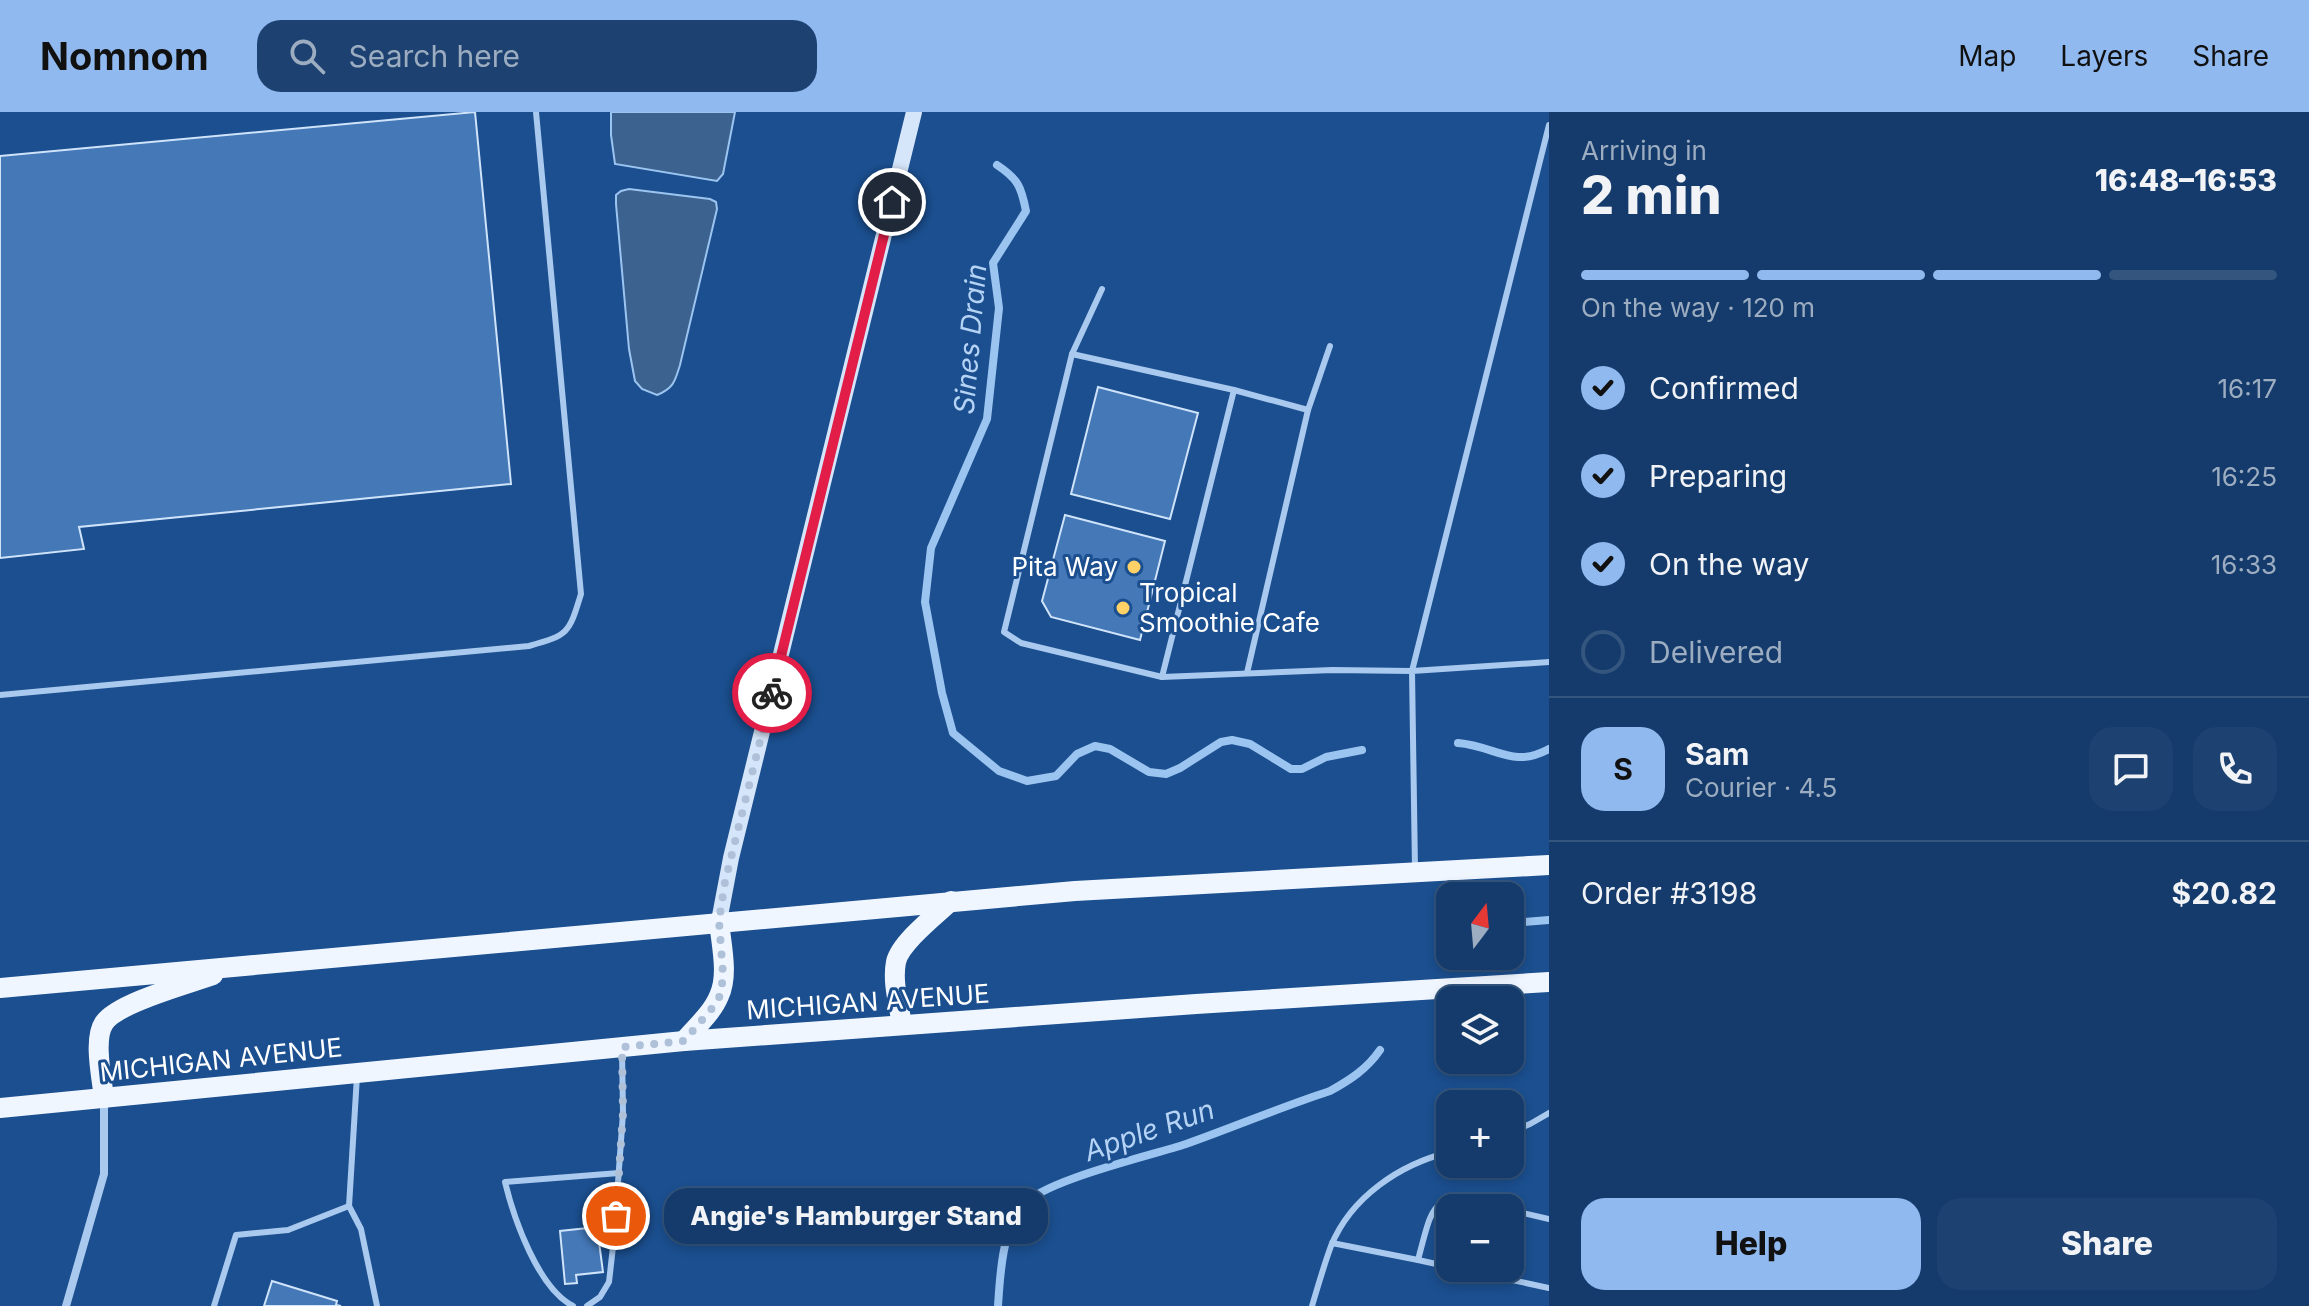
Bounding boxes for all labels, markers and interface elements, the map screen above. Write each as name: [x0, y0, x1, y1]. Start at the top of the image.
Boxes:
search box: [257, 20, 817, 92]
text: Nomnom: [40, 33, 209, 79]
icon: search: [285, 34, 329, 78]
text: Search here: [349, 38, 520, 74]
text: Map: [1958, 39, 2016, 73]
text: Layers: [2060, 39, 2148, 73]
text: Share: [2192, 39, 2269, 73]
text: Arriving in: [1581, 135, 1707, 166]
text: 16:48–16:53: [2095, 162, 2277, 198]
text: 2 min: [1581, 164, 1722, 227]
pin: [858, 168, 926, 236]
icon: home: [870, 180, 914, 224]
water label: Sines Drain: [946, 262, 994, 416]
text: On the way · 120 m: [1581, 292, 1815, 323]
icon: check: [1581, 366, 1625, 410]
text: Confirmed: [1649, 370, 1799, 406]
text: 16:17: [2218, 373, 2277, 404]
icon: check: [1581, 454, 1625, 498]
text: Preparing: [1649, 458, 1787, 494]
text: 16:25: [2211, 461, 2277, 492]
icon: check: [1581, 542, 1625, 586]
text: On the way: [1649, 546, 1809, 582]
text: 16:33: [2211, 549, 2277, 580]
place label: Pita Way: [1011, 551, 1118, 582]
marker: Pita Way: [1125, 558, 1143, 576]
place label: Tropical Smoothie Cafe: [1139, 577, 1320, 638]
marker: Tropical Smoothie Cafe: [1114, 599, 1132, 617]
text: Delivered: [1649, 634, 1783, 670]
courier: [732, 653, 812, 733]
icon: bike: [750, 671, 794, 715]
button: chat: [2089, 727, 2173, 811]
button: phone: [2193, 727, 2277, 811]
text: Sam: [1685, 736, 1749, 772]
text: S: [1613, 751, 1633, 787]
text: Courier · 4.5: [1685, 772, 1837, 803]
text: Order #3198: [1581, 875, 1757, 911]
text: $20.82: [2172, 875, 2277, 911]
north arrow: [1436, 882, 1524, 970]
map controls: [1436, 882, 1524, 1282]
street label: MICHIGAN AVENUE: [745, 978, 991, 1025]
button: layers: [1436, 986, 1524, 1074]
street label: MICHIGAN AVENUE: [98, 1031, 344, 1088]
button: +: [1436, 1090, 1524, 1178]
water label: Apple Run: [1078, 1092, 1219, 1168]
pin: [582, 1182, 650, 1250]
callout: Angie's Hamburger Stand: [664, 1188, 1048, 1244]
icon: bag: [594, 1194, 638, 1238]
button: −: [1436, 1194, 1524, 1282]
button: Help: [1581, 1198, 1921, 1290]
button: Share: [1937, 1198, 2277, 1290]
text: Angie's Hamburger Stand: [690, 1200, 1022, 1231]

